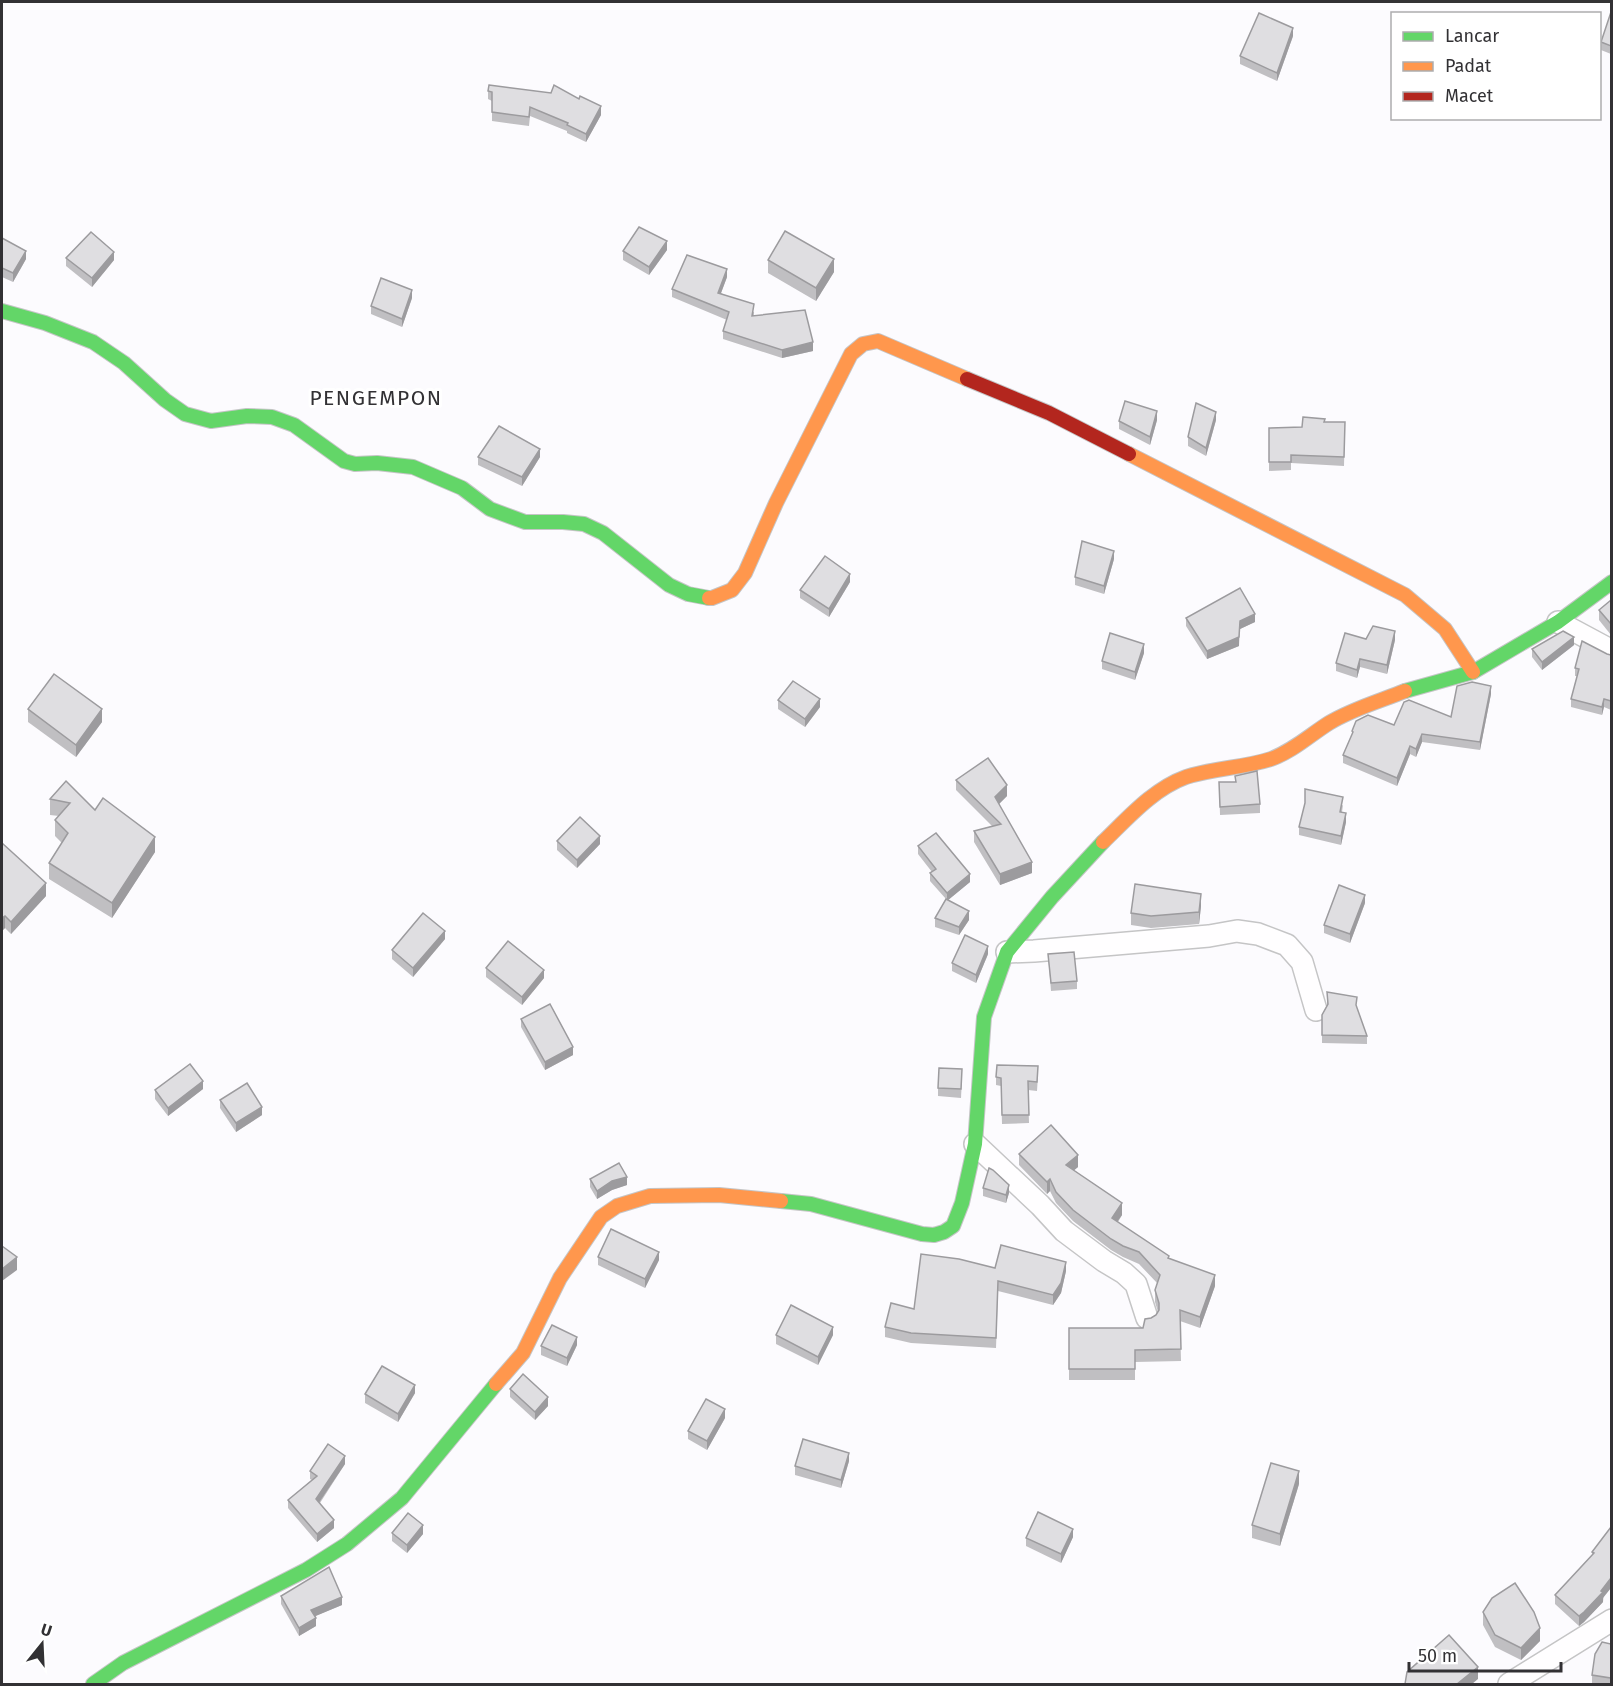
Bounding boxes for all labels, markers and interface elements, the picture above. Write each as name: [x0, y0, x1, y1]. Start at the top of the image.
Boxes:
legend: [1391, 12, 1601, 120]
text: Lancar: [1445, 25, 1499, 47]
text: Padat: [1445, 55, 1492, 77]
text: Macet: [1445, 85, 1494, 107]
district label: PENGEMPON: [309, 385, 443, 411]
north arrow: [12, 1614, 72, 1674]
text: U: [39, 1620, 54, 1641]
scale bar: [1409, 1635, 1560, 1673]
text: 50 m: [1418, 1645, 1457, 1667]

